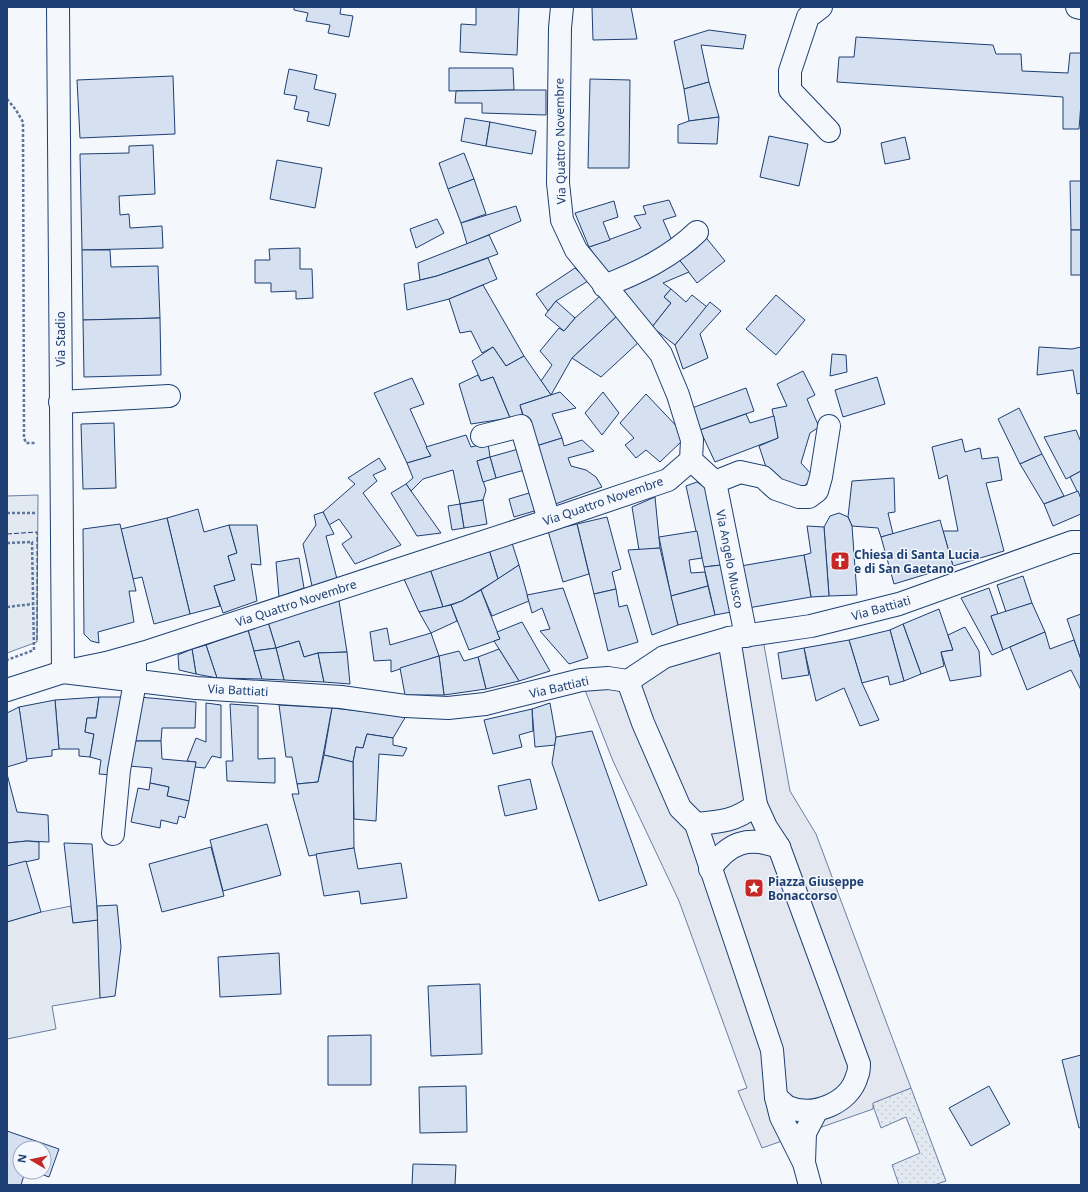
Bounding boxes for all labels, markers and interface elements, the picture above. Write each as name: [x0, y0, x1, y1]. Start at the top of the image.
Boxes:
street label: Via Quattro Novembre: [550, 77, 570, 204]
street label: Via Stadio: [52, 311, 69, 367]
street label: Via Quattro Novembre: [540, 472, 666, 530]
street label: Via Angelo Musco: [712, 508, 748, 610]
place label: Chiesa di Santa Lucia e di San Gaetano: [854, 546, 979, 577]
church icon: Chiesa di Santa Lucia e di San Gaetano: [829, 550, 851, 572]
street label: Via Quattro Novembre: [233, 575, 359, 631]
street label: Via Battiati: [850, 591, 912, 625]
street label: Via Battiati: [528, 672, 590, 702]
street label: Via Battiati: [207, 680, 269, 700]
place label: Piazza Giuseppe Bonaccorso: [768, 873, 864, 904]
place icon: Piazza Giuseppe Bonaccorso: [743, 877, 765, 899]
north arrow: [12, 1140, 52, 1180]
text: N: [14, 1153, 30, 1164]

